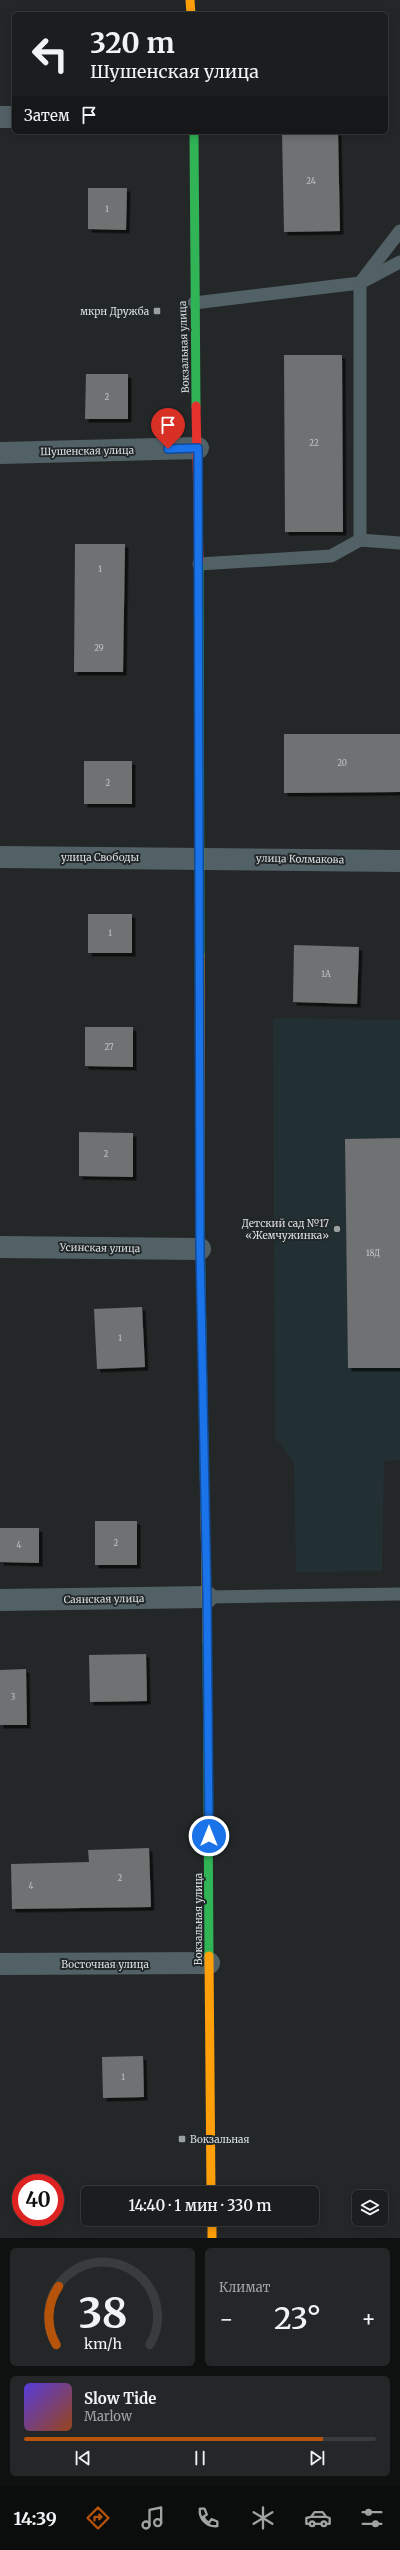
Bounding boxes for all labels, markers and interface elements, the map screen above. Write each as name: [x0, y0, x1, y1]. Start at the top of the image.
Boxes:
text: 320 m: [90, 25, 175, 61]
icon: left: [24, 28, 76, 80]
text: Шушенская улица: [90, 60, 259, 83]
icon: arrive: [78, 104, 100, 126]
text: Затем: [24, 106, 70, 125]
house number: 24: [306, 176, 316, 186]
house number: 1: [105, 204, 109, 214]
street label: Вокзальная улица: [176, 300, 192, 393]
place label: мкрн Дружба: [80, 305, 150, 318]
marker: мкрн Дружба: [152, 306, 162, 316]
house number: 2: [105, 392, 110, 402]
pin: [151, 408, 185, 449]
icon: arrive: [157, 414, 179, 436]
house number: 22: [309, 438, 319, 448]
street label: Шушенская улица: [40, 444, 135, 458]
house number: 1: [98, 564, 102, 574]
house number: 29: [94, 643, 104, 653]
house number: 20: [337, 758, 347, 768]
house number: 2: [106, 778, 111, 788]
street label: улица Свободы: [61, 851, 139, 864]
street label: улица Колмакова: [256, 852, 345, 866]
house number: 1: [108, 928, 112, 938]
house number: 1А: [321, 969, 331, 979]
house number: 27: [104, 1042, 114, 1052]
house number: 2: [104, 1149, 109, 1159]
place label: Детский сад №17 «Жемчужинка»: [242, 1217, 329, 1242]
marker: Детский сад №17 «Жемчужинка»: [332, 1224, 342, 1234]
street label: Усинская улица: [59, 1241, 141, 1255]
house number: 18Д: [366, 1248, 380, 1258]
house number: 1: [118, 1333, 122, 1343]
house number: 2: [114, 1538, 119, 1548]
house number: 4: [17, 1540, 22, 1550]
street label: Саянская улица: [64, 1592, 145, 1606]
house number: 3: [11, 1692, 16, 1702]
position arrow: [188, 1815, 230, 1857]
street label: Вокзальная улица: [192, 1872, 205, 1965]
house number: 2: [118, 1873, 123, 1883]
house number: 4: [29, 1881, 34, 1891]
street label: Восточная улица: [61, 1958, 149, 1971]
house number: 1: [121, 2072, 125, 2082]
place label: Вокзальная: [190, 2133, 250, 2146]
marker: Вокзальная: [177, 2134, 187, 2144]
speed limit sign: 40: [12, 2174, 64, 2226]
map controls: [352, 2190, 388, 2226]
button: layers: [352, 2190, 388, 2226]
text: 14:40 · 1 мин · 330 m: [128, 2196, 272, 2215]
text: Климат: [219, 2279, 270, 2296]
text: 38: [78, 2287, 127, 2339]
text: 23°: [274, 2299, 321, 2337]
text: −: [219, 2305, 234, 2333]
text: +: [361, 2305, 376, 2333]
text: km/h: [84, 2335, 122, 2353]
text: Slow Tide: [84, 2389, 156, 2408]
text: Marlow: [84, 2408, 132, 2425]
icon: previous: [72, 2447, 94, 2469]
icon: pause: [189, 2447, 211, 2469]
icon: next: [306, 2447, 328, 2469]
icon: directions: [84, 2504, 112, 2532]
icon: music: [139, 2504, 167, 2532]
icon: phone: [194, 2504, 222, 2532]
icon: climate: [249, 2504, 277, 2532]
icon: car: [304, 2504, 332, 2532]
icon: filters: [358, 2504, 386, 2532]
text: 14:39: [13, 2507, 57, 2530]

